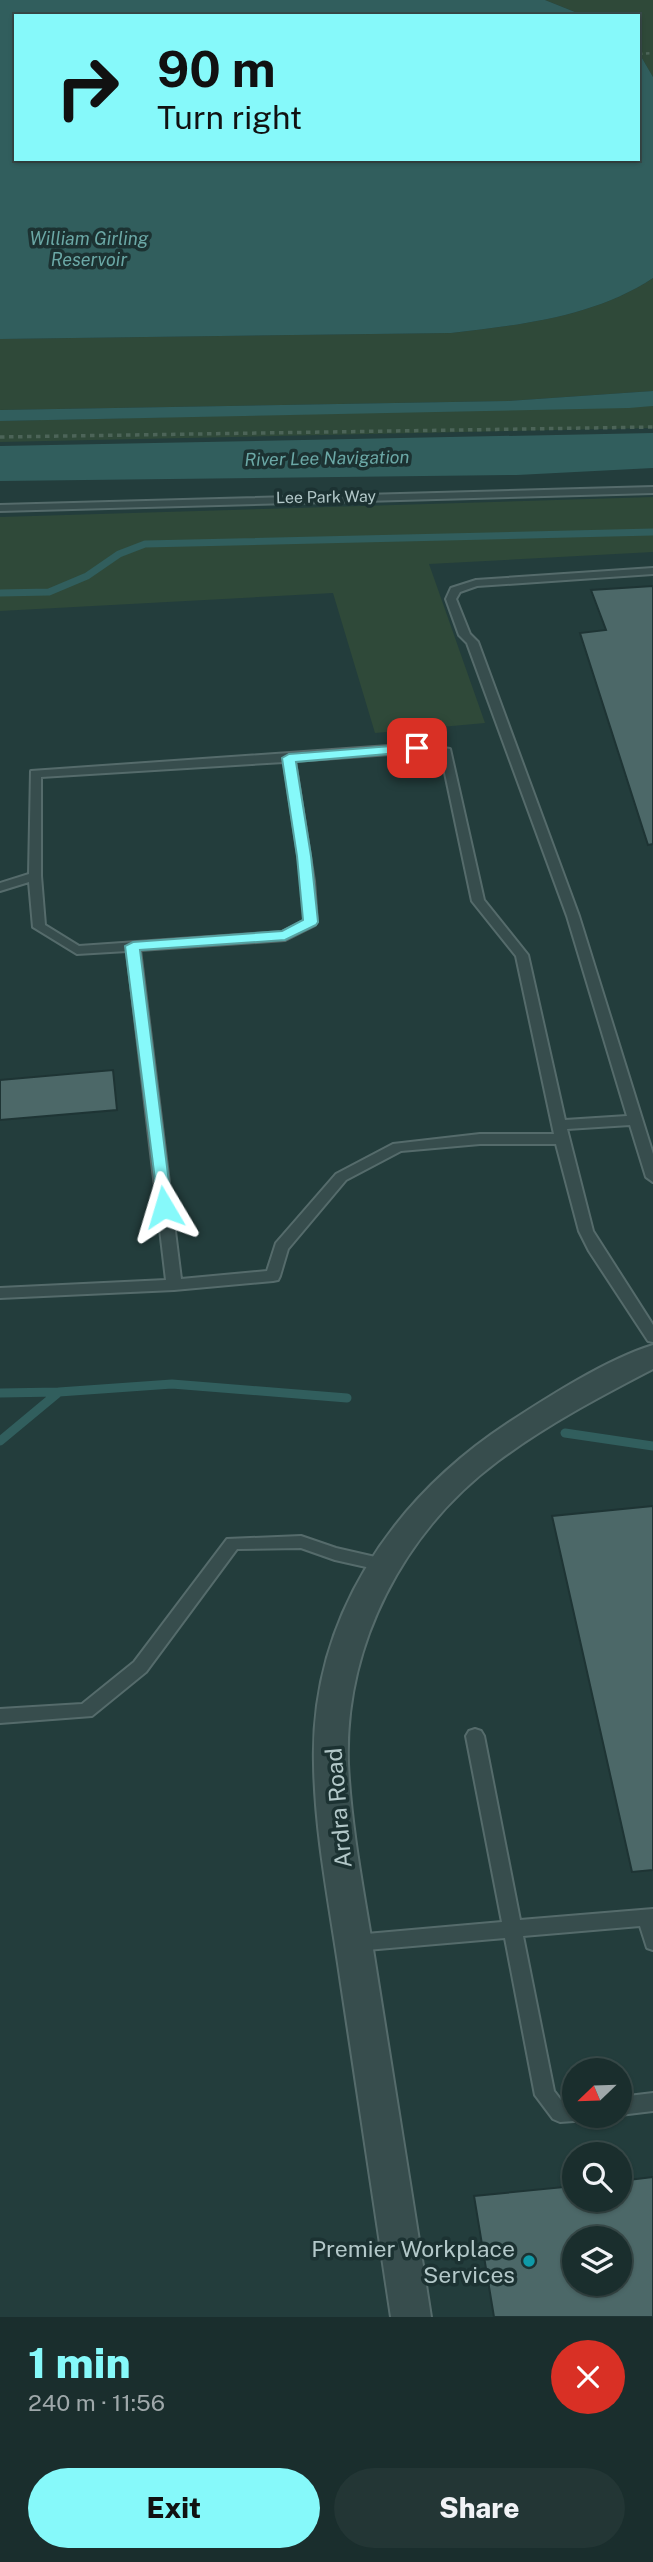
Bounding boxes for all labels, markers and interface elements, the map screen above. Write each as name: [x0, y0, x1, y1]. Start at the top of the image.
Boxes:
text: 90 m: [157, 40, 276, 98]
icon: right: [42, 42, 133, 133]
text: Turn right: [157, 99, 302, 136]
water label: William Girling Reservoir: [29, 228, 149, 270]
water label: River Lee Navigation: [244, 446, 410, 470]
street label: Lee Park Way: [276, 487, 377, 507]
pin: [387, 718, 447, 778]
icon: arrive: [398, 729, 436, 767]
position arrow: [127, 1170, 201, 1244]
street label: Ardra Road: [319, 1747, 357, 1869]
north arrow: [562, 2058, 632, 2128]
map controls: [562, 2058, 632, 2296]
button: search: [562, 2142, 632, 2212]
button: layers: [562, 2226, 632, 2296]
place label: Premier Workplace Services: [311, 2235, 515, 2288]
marker: Premier Workplace Services: [521, 2253, 537, 2269]
text: 1 min: [28, 2338, 131, 2387]
button: close: [551, 2340, 625, 2414]
text: 240 m · 11:56: [28, 2389, 165, 2416]
button: Exit: [28, 2468, 320, 2548]
button: Share: [334, 2468, 625, 2548]

